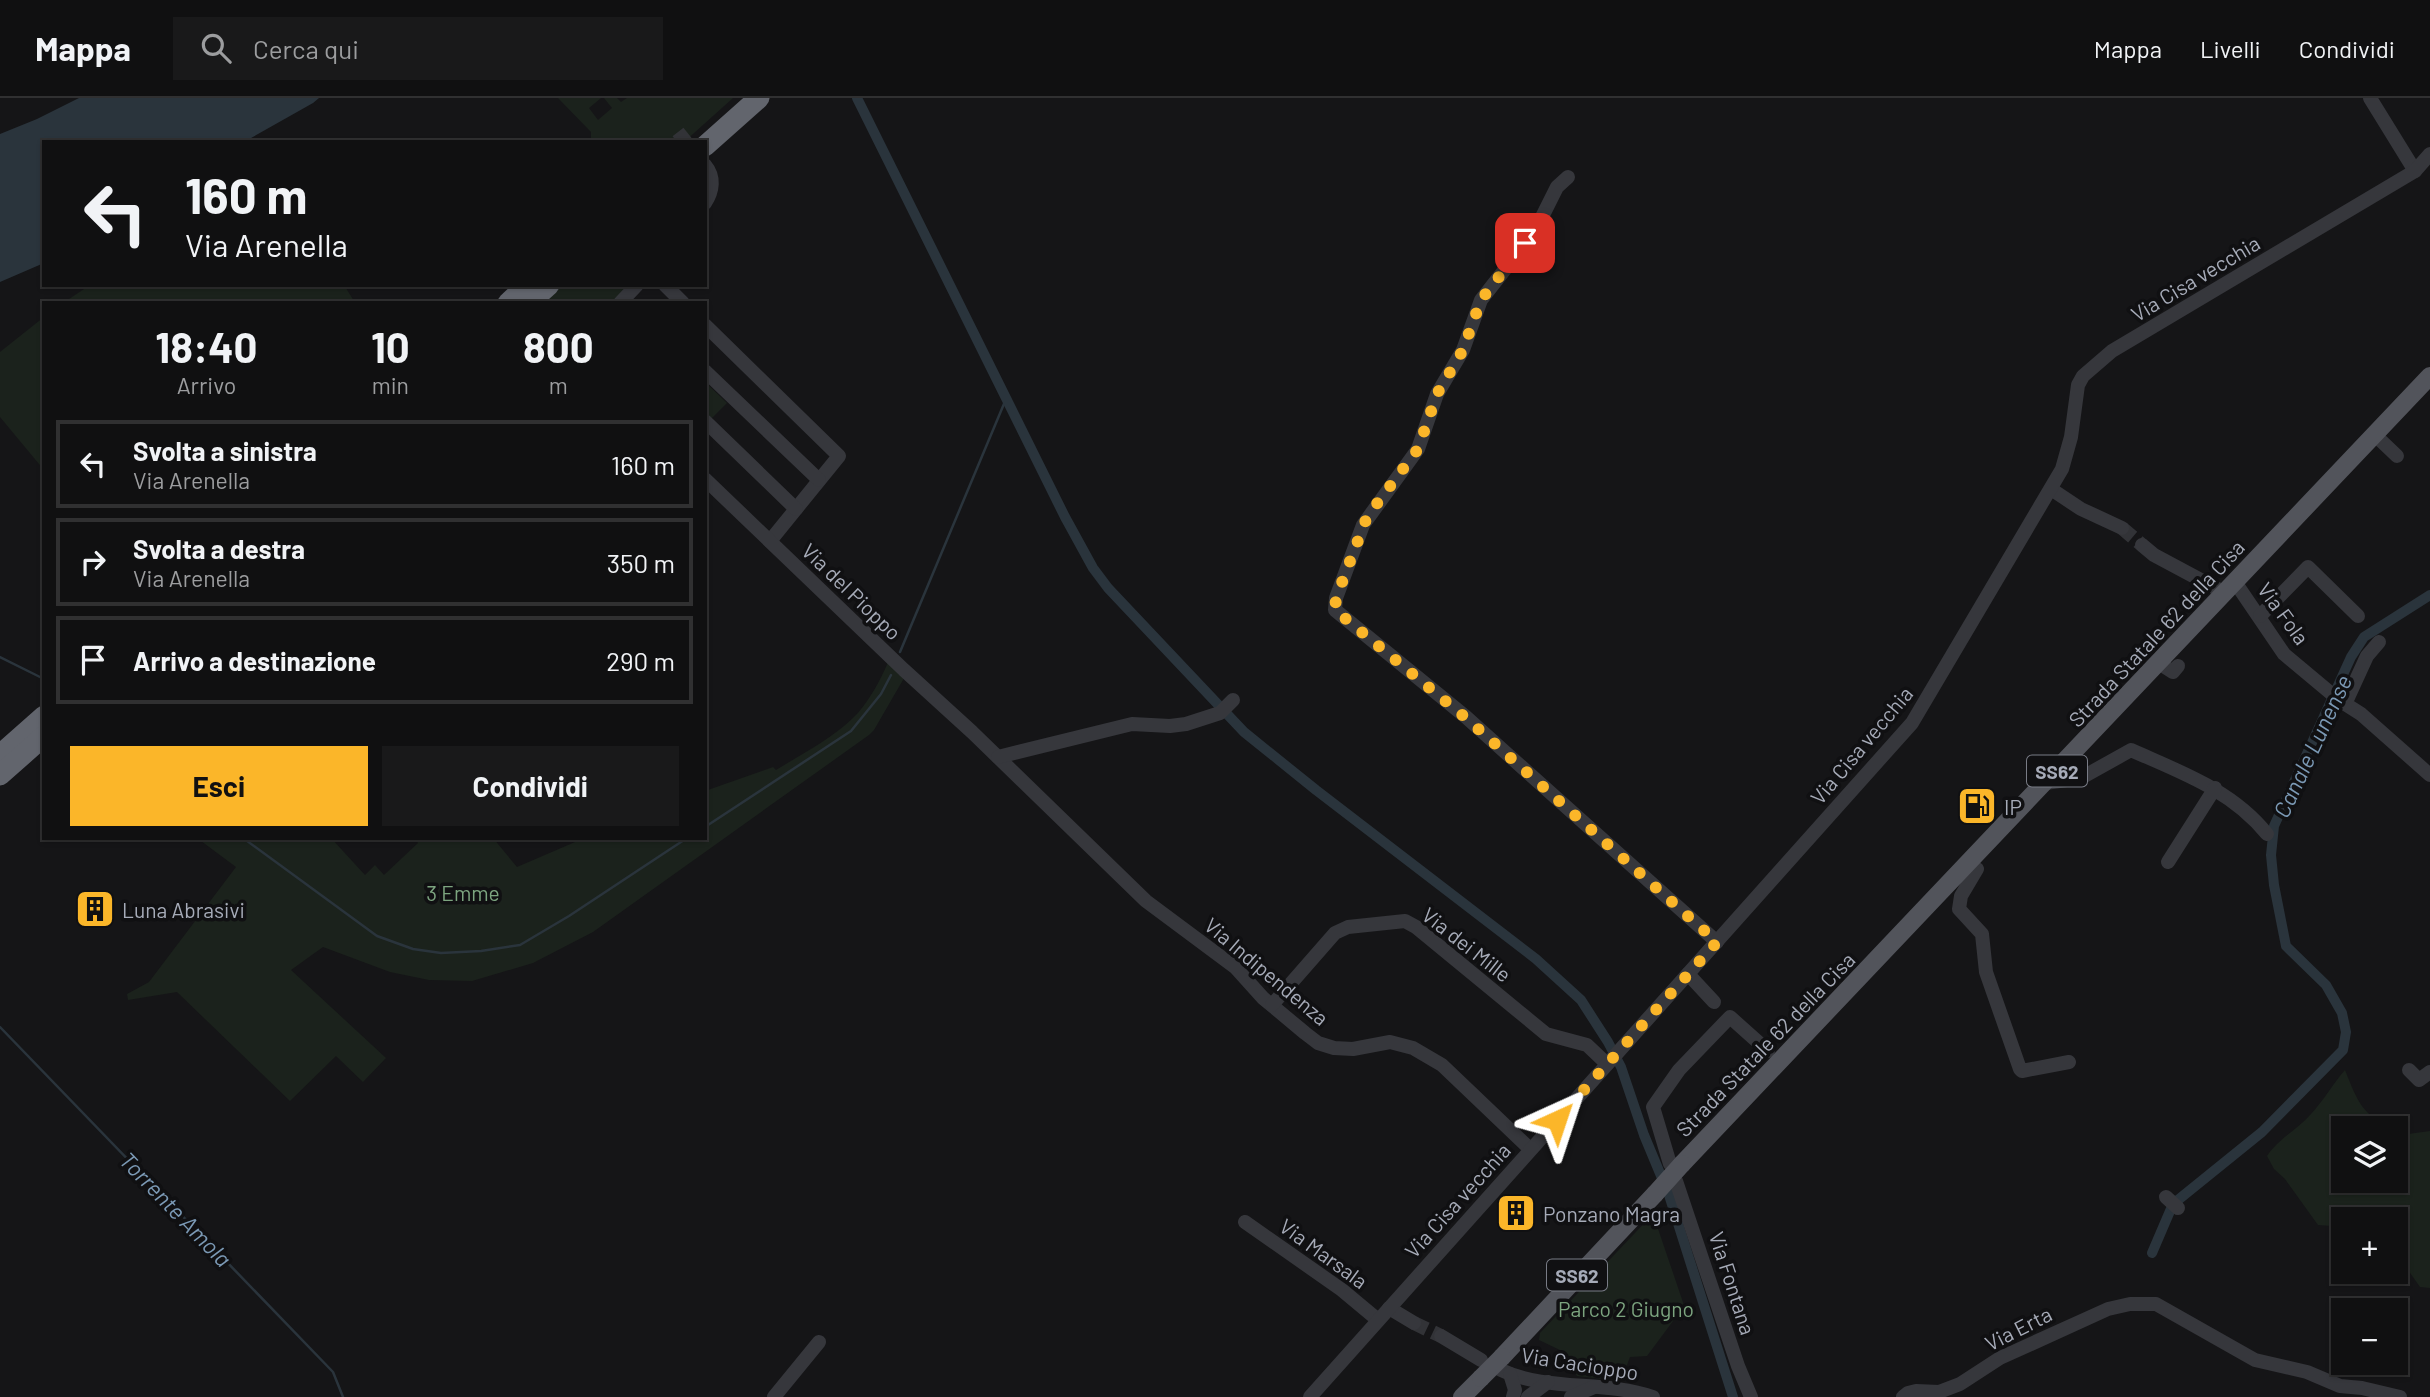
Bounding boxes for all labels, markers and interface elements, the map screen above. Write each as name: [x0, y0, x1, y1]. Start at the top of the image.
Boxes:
search box: [173, 17, 663, 80]
text: Mappa: [35, 28, 131, 68]
icon: search: [197, 29, 235, 67]
text: Cerca qui: [253, 33, 359, 64]
text: Mappa: [2094, 34, 2162, 63]
text: Livelli: [2200, 34, 2261, 63]
text: Condividi: [2299, 34, 2395, 63]
text: 160 m: [185, 165, 307, 224]
icon: left: [70, 168, 161, 259]
pin: [1495, 213, 1555, 273]
icon: arrive: [1506, 224, 1544, 262]
text: Via Arenella: [185, 225, 348, 263]
street label: Via Cisa vecchia: [2126, 230, 2264, 326]
text: 18:40: [155, 321, 258, 371]
text: 10: [371, 321, 410, 371]
text: 800: [523, 321, 594, 371]
text: Arrivo: [177, 371, 236, 399]
text: min: [372, 371, 409, 399]
text: m: [549, 371, 568, 399]
text: Svolta a sinistra: [133, 435, 317, 466]
icon: left: [74, 445, 112, 483]
text: 160 m: [611, 449, 675, 480]
text: Via Arenella: [133, 466, 250, 494]
text: Svolta a destra: [133, 533, 305, 564]
street label: Strada Statale 62 della Cisa: [2063, 534, 2249, 732]
street label: Via del Pioppo: [797, 538, 907, 644]
icon: right: [74, 543, 112, 581]
text: 350 m: [607, 547, 675, 578]
text: Via Arenella: [133, 564, 250, 592]
street label: Via Fola: [2253, 577, 2315, 649]
icon: arrive: [74, 641, 112, 679]
text: Arrivo a destinazione: [133, 645, 376, 676]
text: 290 m: [606, 645, 675, 676]
water label: Canale Lunense: [2267, 670, 2357, 822]
street label: Via Cisa vecchia: [1805, 681, 1917, 809]
button: Esci: [70, 746, 368, 826]
button: Condividi: [382, 746, 679, 826]
road number: SS62: [2027, 756, 2087, 786]
fuel station icon: IP: [1956, 785, 1998, 827]
place label: IP: [2004, 794, 2022, 819]
park label: 3 Emme: [426, 880, 500, 905]
building icon: Luna Abrasivi: [74, 888, 116, 930]
place label: Luna Abrasivi: [122, 897, 245, 922]
street label: Via dei Mille: [1418, 901, 1516, 987]
street label: Via Indipendenza: [1200, 912, 1334, 1030]
street label: Strada Statale 62 della Cisa: [1670, 947, 1860, 1141]
position arrow: [1520, 1083, 1594, 1157]
map controls: [2331, 1116, 2408, 1375]
button: layers: [2331, 1116, 2408, 1193]
street label: Via Cisa vecchia: [1399, 1137, 1515, 1263]
water label: Torrente Amola: [114, 1146, 238, 1272]
building icon: Ponzano Magra: [1495, 1192, 1537, 1234]
place label: Ponzano Magra: [1543, 1201, 1680, 1226]
button: +: [2331, 1207, 2408, 1284]
street label: Via Marsala: [1275, 1213, 1373, 1293]
street label: Via Fontana: [1705, 1228, 1761, 1338]
road number: SS62: [1547, 1260, 1607, 1290]
park label: Parco 2 Giugno: [1558, 1296, 1694, 1321]
button: −: [2331, 1298, 2408, 1375]
street label: Via Erta: [1980, 1301, 2056, 1355]
street label: Via Cacioppo: [1520, 1341, 1640, 1385]

